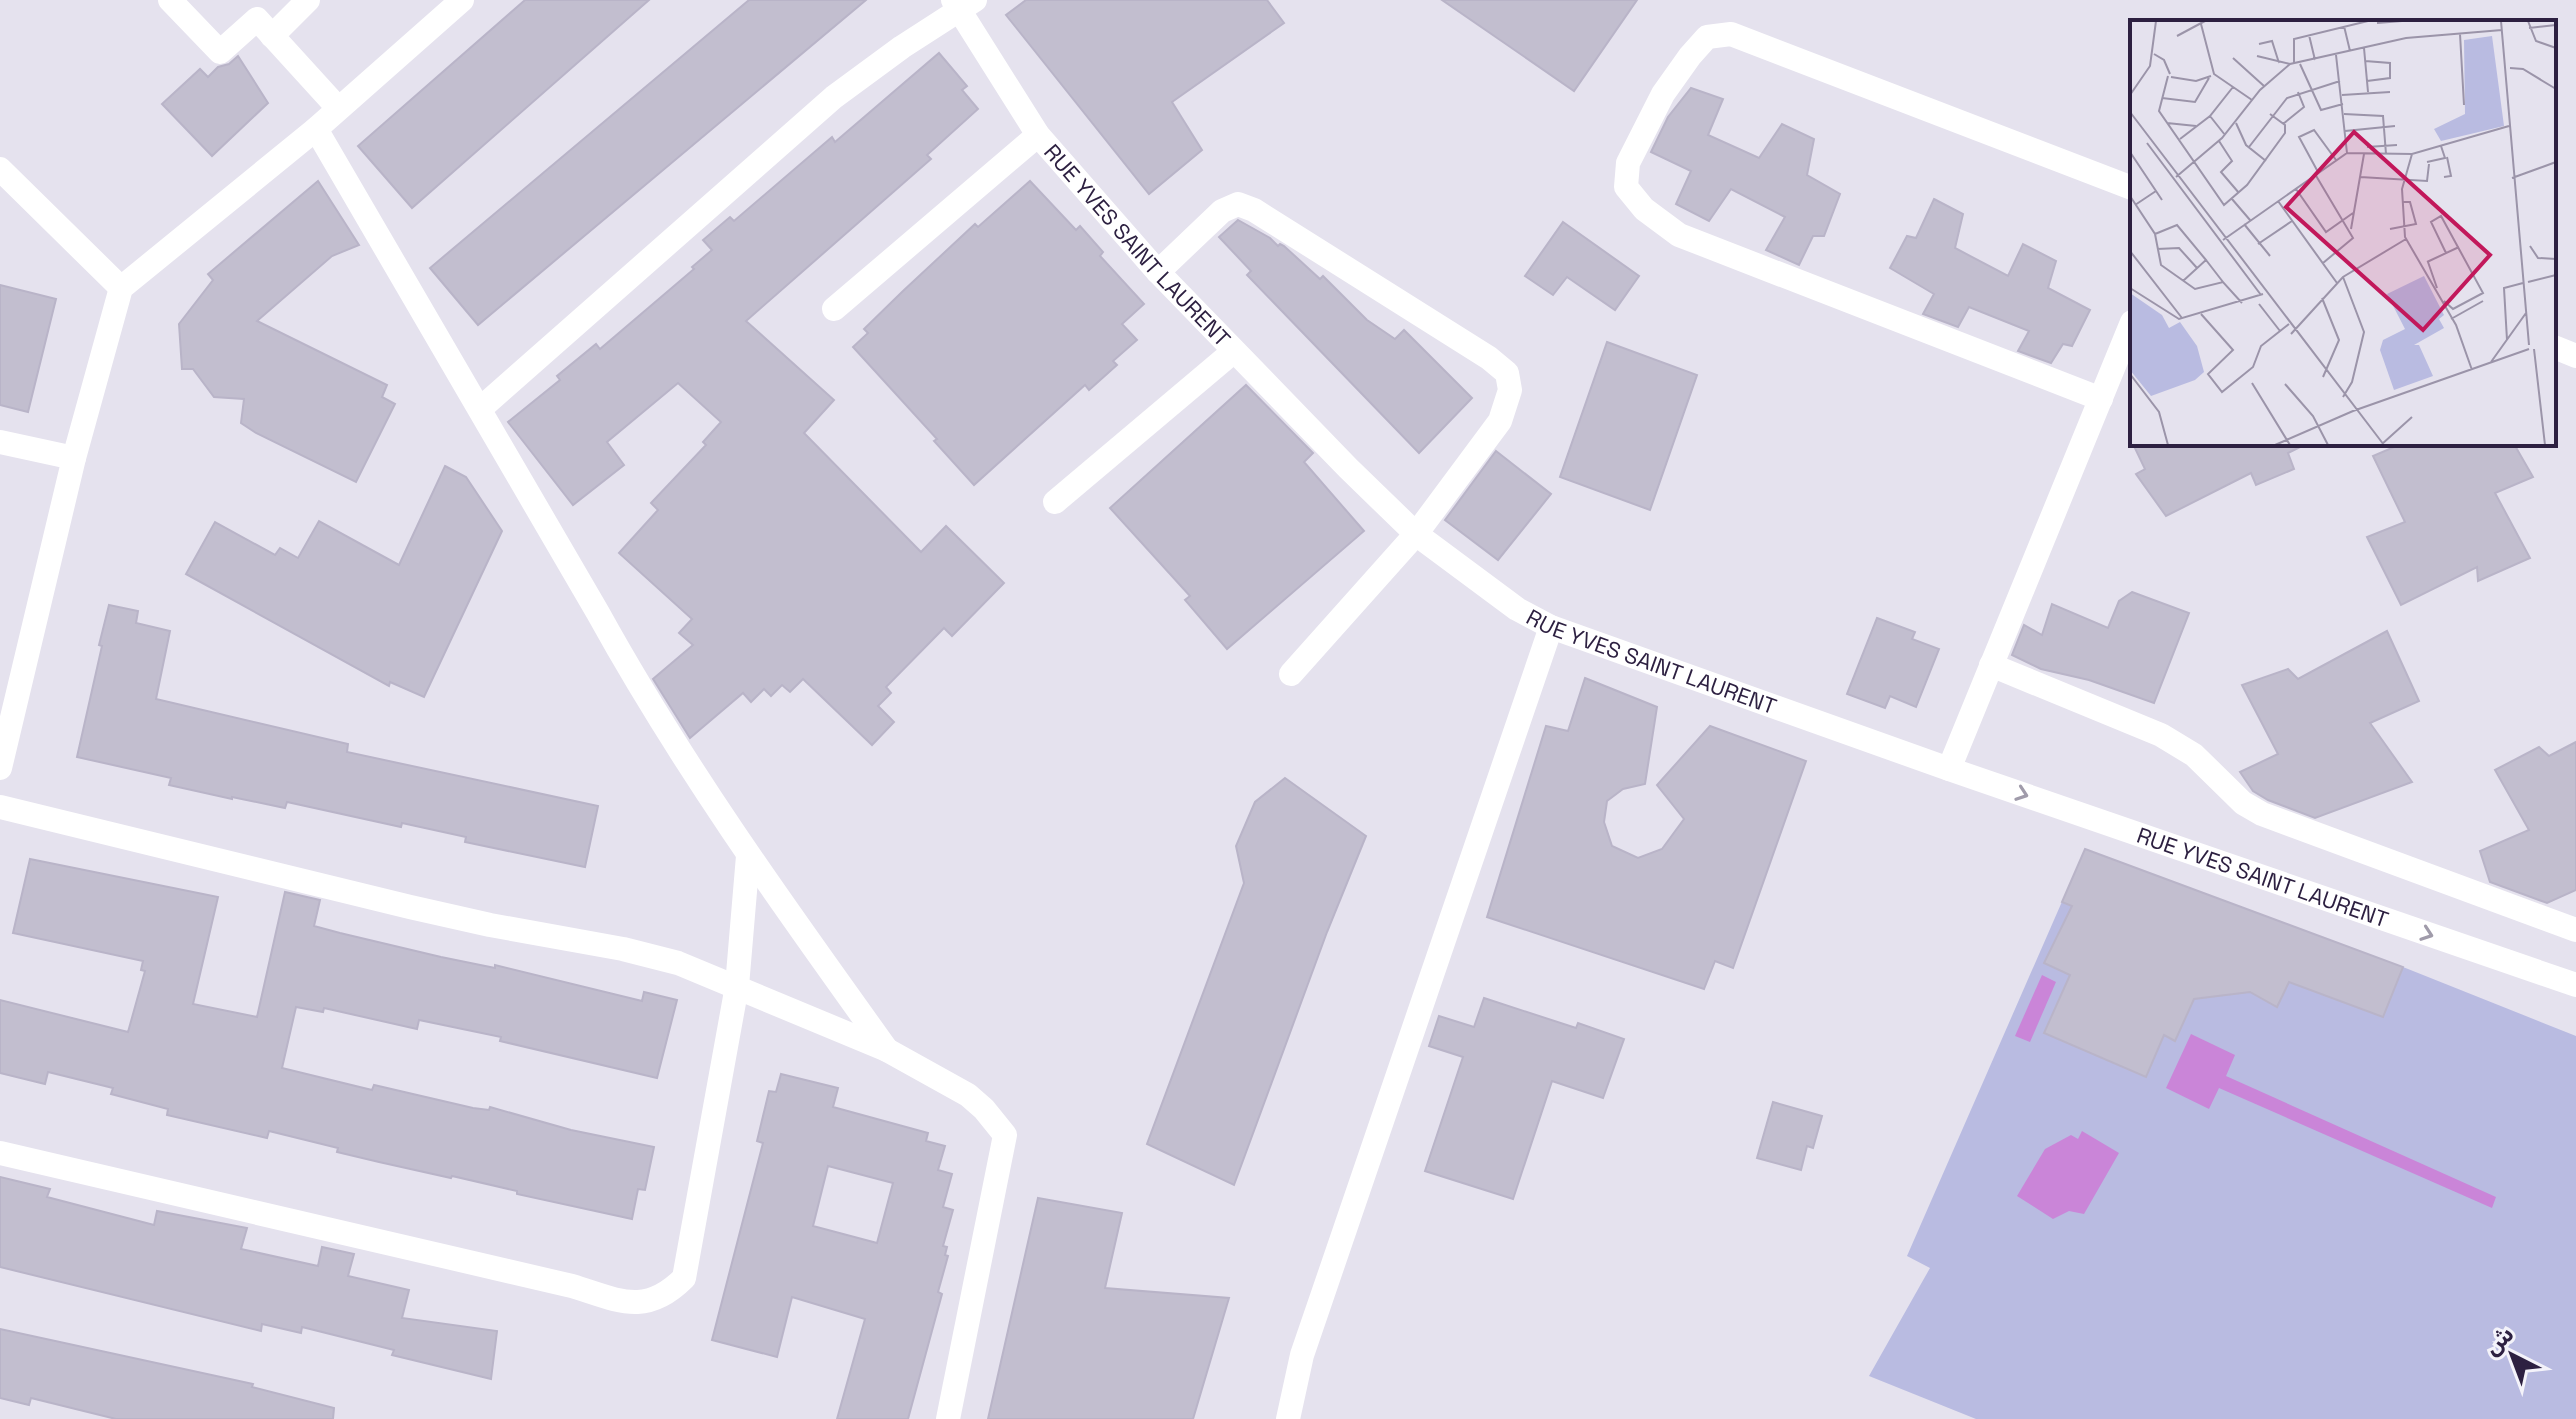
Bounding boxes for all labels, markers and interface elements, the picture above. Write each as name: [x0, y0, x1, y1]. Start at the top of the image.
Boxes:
inset map: [2130, 20, 2556, 446]
street label: RUE YVES SAINT LAURENT: [1038, 138, 1237, 353]
street label: RUE YVES SAINT LAURENT: [1522, 603, 1780, 720]
one-way arrow: [2015, 784, 2029, 801]
street label: RUE YVES SAINT LAURENT: [2133, 821, 2392, 933]
one-way arrow: [2419, 924, 2433, 940]
north arrow: [2472, 1315, 2552, 1395]
text: ش: [2478, 1320, 2519, 1361]

